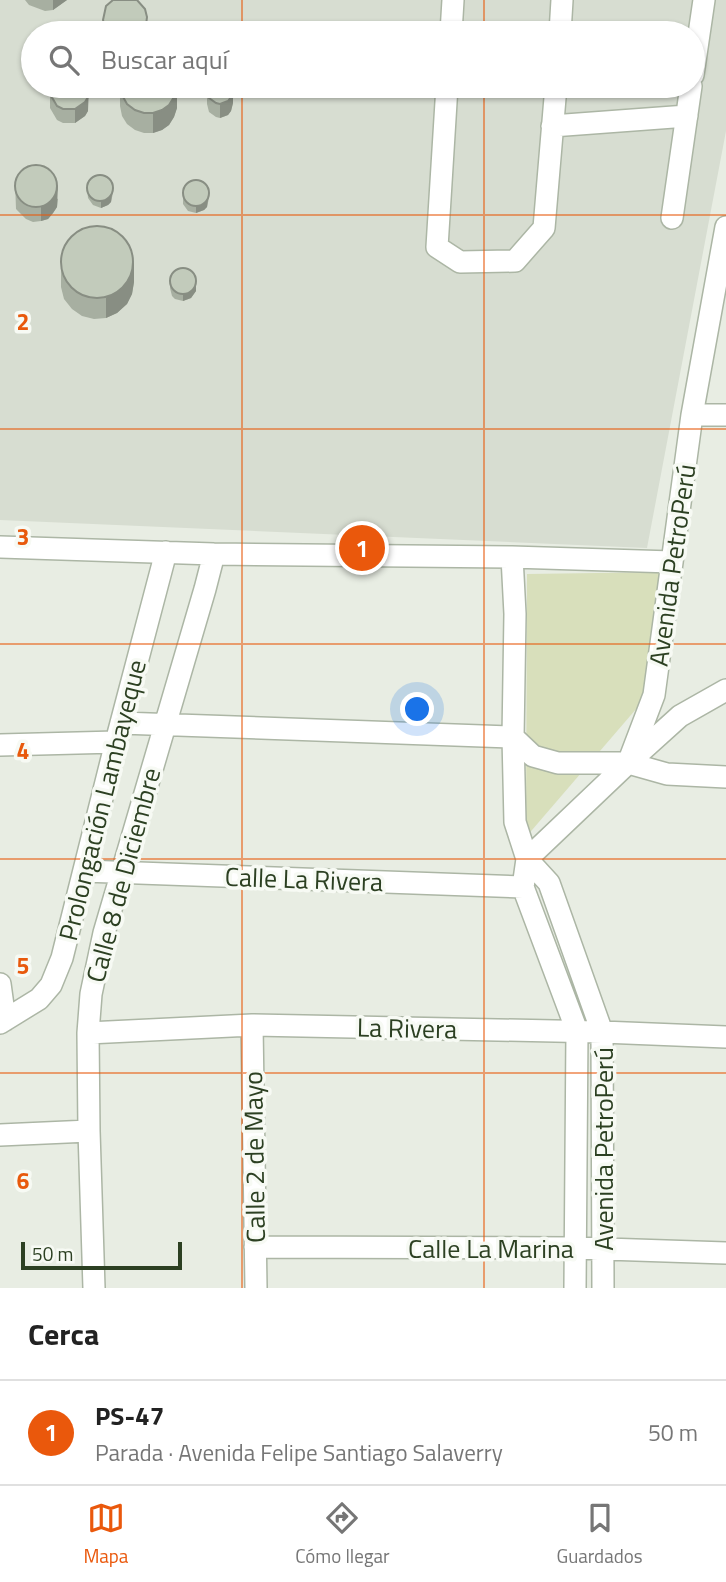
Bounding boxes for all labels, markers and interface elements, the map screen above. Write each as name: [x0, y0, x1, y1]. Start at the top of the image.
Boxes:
search box: [21, 21, 705, 98]
text: Buscar aquí: [101, 40, 228, 79]
icon: search: [45, 41, 83, 79]
text: 2: [17, 304, 29, 339]
street label: Avenida PetroPerú: [639, 461, 705, 669]
text: 3: [17, 519, 29, 554]
pin: 1: [339, 522, 385, 574]
street label: Prolongación Lambayeque: [48, 655, 156, 945]
your location: [400, 692, 434, 726]
text: 4: [17, 733, 29, 768]
street label: Calle 8 de Diciembre: [76, 763, 170, 987]
street label: Calle La Rivera: [224, 857, 384, 901]
text: 5: [17, 948, 29, 983]
street label: La Rivera: [356, 1008, 458, 1048]
street label: Avenida PetroPerú: [584, 1047, 623, 1251]
street label: Calle 2 de Mayo: [233, 1071, 275, 1243]
text: 6: [17, 1163, 30, 1198]
street label: Calle La Marina: [408, 1229, 574, 1268]
scale bar: [21, 1239, 182, 1271]
text: 50 m: [32, 1239, 73, 1268]
text: Cerca: [28, 1311, 99, 1357]
text: PS-47: [95, 1396, 164, 1435]
text: 1: [45, 1415, 57, 1450]
text: 50 m: [648, 1415, 698, 1450]
text: Parada · Avenida Felipe Santiago Salaverry: [95, 1435, 503, 1470]
tab: Mapa: [83, 1499, 128, 1570]
tab: Cómo llegar: [295, 1499, 390, 1570]
tab: Guardados: [556, 1499, 643, 1570]

